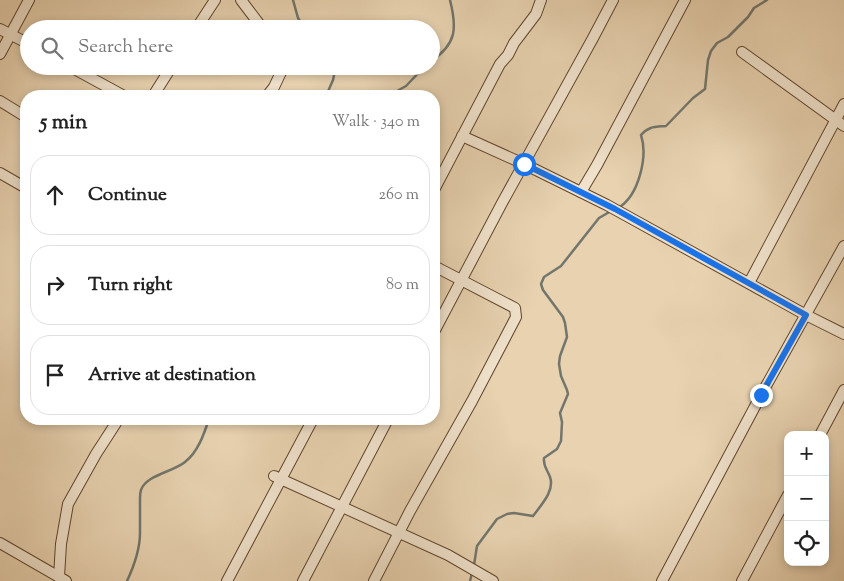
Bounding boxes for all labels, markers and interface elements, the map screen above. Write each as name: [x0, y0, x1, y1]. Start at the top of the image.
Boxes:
search box: [20, 20, 440, 75]
icon: search: [38, 34, 66, 62]
text: Search here: [78, 34, 173, 61]
text: 5 min: [40, 108, 87, 138]
text: Walk · 340 m: [332, 111, 420, 134]
route start: [513, 153, 536, 176]
icon: ahead: [41, 181, 69, 209]
text: Continue: [88, 182, 167, 209]
text: 260 m: [378, 184, 419, 207]
icon: right: [41, 271, 69, 299]
text: Turn right: [88, 272, 172, 299]
text: 80 m: [386, 274, 419, 297]
icon: arrive: [41, 361, 69, 389]
text: Arrive at destination: [88, 362, 256, 389]
route end: [750, 384, 773, 407]
map controls: [784, 431, 829, 566]
button: +: [784, 431, 829, 476]
button: −: [784, 476, 829, 521]
button: locate: [784, 521, 829, 566]

